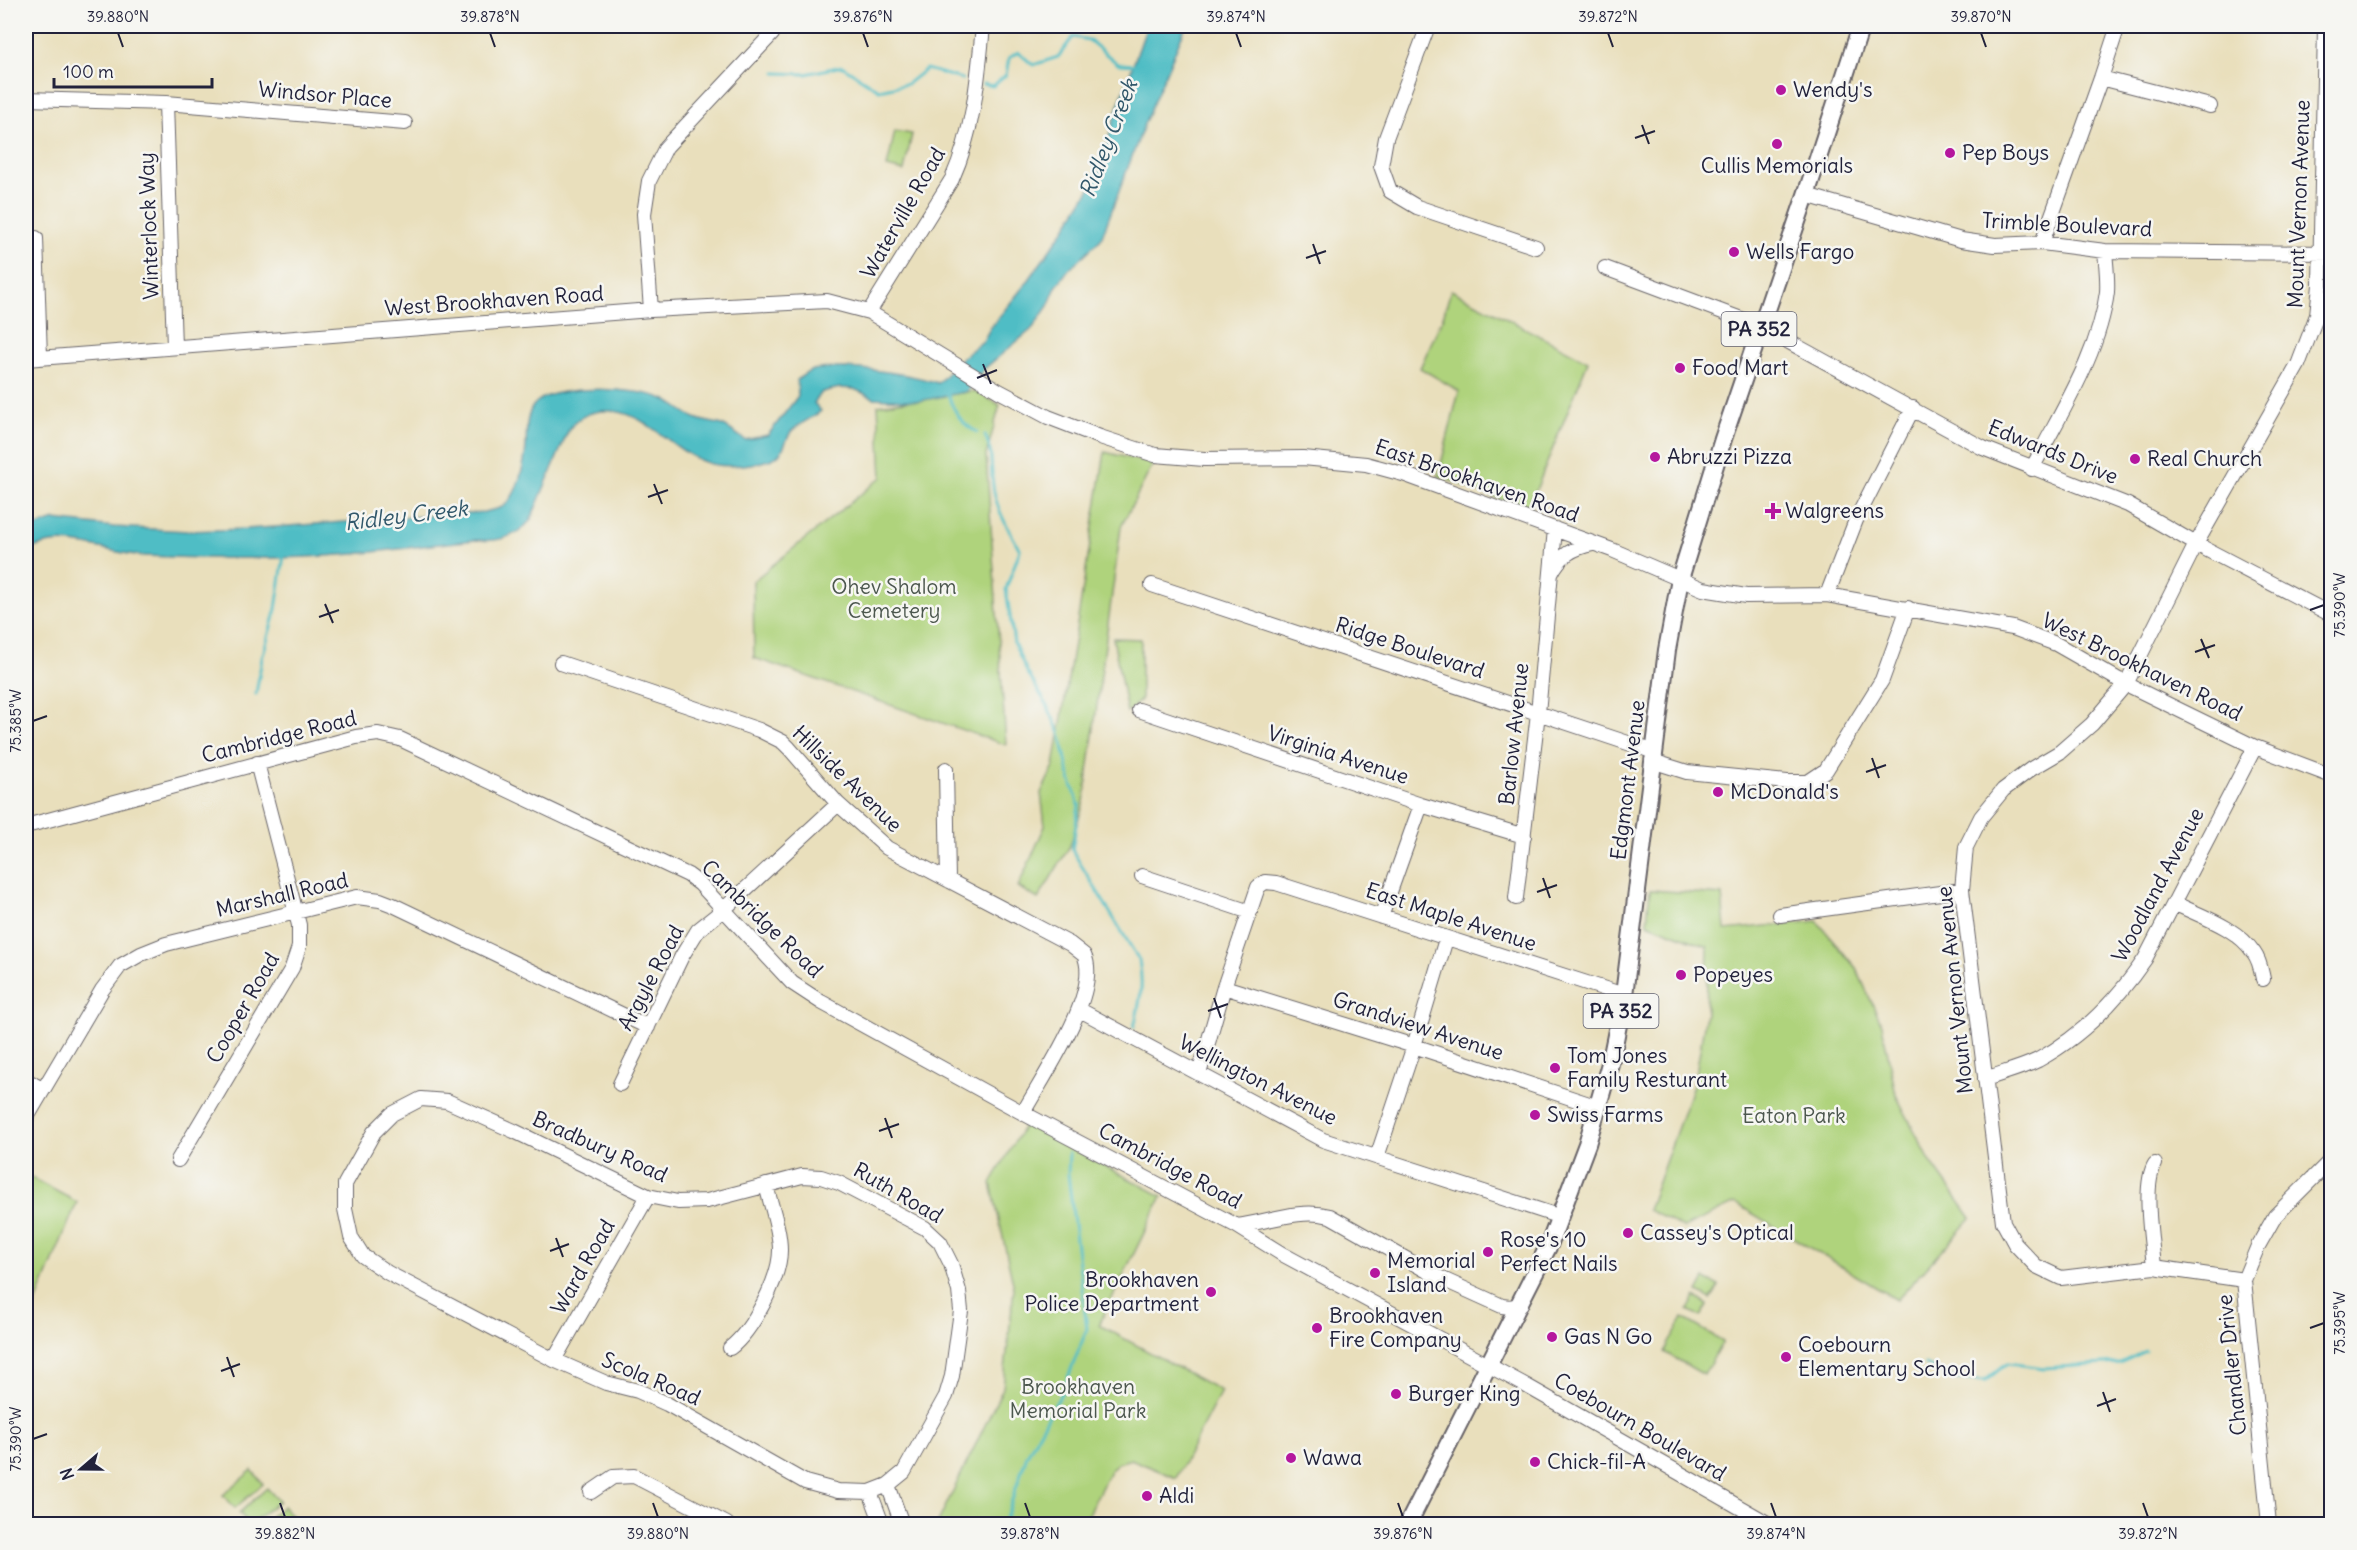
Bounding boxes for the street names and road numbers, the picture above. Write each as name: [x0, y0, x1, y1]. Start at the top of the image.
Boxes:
street label: Windsor Place: [257, 75, 393, 114]
street label: Mount Vernon Avenue: [2281, 99, 2316, 309]
street label: Waterville Road: [854, 142, 951, 283]
street label: Winterlock Way: [132, 152, 165, 300]
street label: Trimble Boulevard: [1981, 207, 2153, 242]
street label: West Brookhaven Road: [383, 279, 605, 322]
road number: PA 352: [1722, 312, 1796, 346]
street label: Edwards Drive: [1984, 413, 2122, 490]
street label: East Brookhaven Road: [1372, 433, 1583, 528]
street label: West Brookhaven Road: [2038, 606, 2247, 727]
street label: Ridge Boulevard: [1332, 611, 1488, 684]
street label: Barlow Avenue: [1493, 662, 1534, 806]
street label: Edgmont Avenue: [1604, 699, 1651, 861]
street label: Cambridge Road: [199, 704, 359, 769]
street label: Hillside Avenue: [787, 719, 908, 838]
street label: Virginia Avenue: [1264, 719, 1412, 790]
street label: Woodland Avenue: [2106, 803, 2210, 967]
street label: Cambridge Road: [696, 854, 829, 983]
street label: Marshall Road: [213, 866, 351, 923]
street label: East Maple Avenue: [1362, 876, 1540, 957]
street label: Mount Vernon Avenue: [1930, 885, 1979, 1095]
street label: Argyle Road: [611, 920, 690, 1035]
street label: Cooper Road: [200, 948, 285, 1068]
street label: Grandview Avenue: [1329, 985, 1507, 1066]
road number: PA 352: [1584, 994, 1658, 1028]
street label: Wellington Avenue: [1175, 1028, 1342, 1131]
street label: Bradbury Road: [529, 1105, 672, 1188]
street label: Cambridge Road: [1094, 1116, 1247, 1215]
street label: Ruth Road: [849, 1156, 948, 1229]
street label: Ward Road: [545, 1214, 621, 1319]
street label: Chandler Drive: [2211, 1293, 2252, 1437]
street label: Scola Road: [598, 1346, 705, 1411]
street label: Coebourn Boulevard: [1549, 1366, 1731, 1487]

